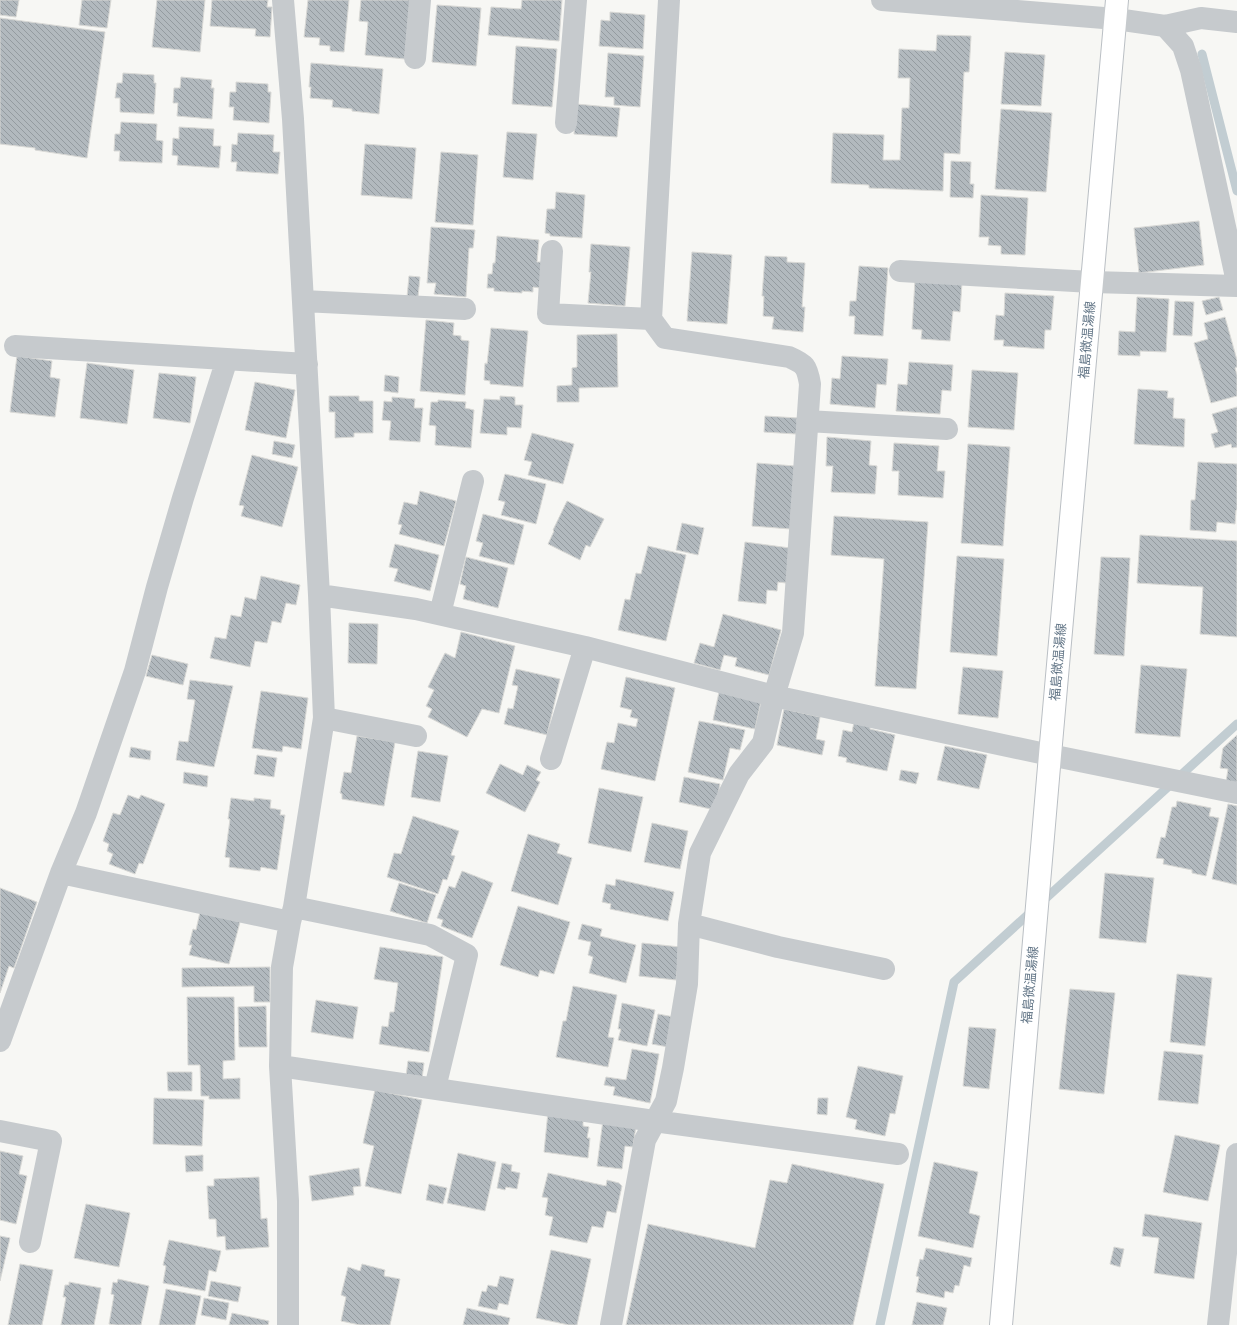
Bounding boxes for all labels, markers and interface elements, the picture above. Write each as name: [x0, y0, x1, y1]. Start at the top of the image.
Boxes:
street label: 福島微温湯線: [1075, 300, 1099, 380]
street label: 福島微温湯線: [1046, 622, 1070, 702]
street label: 福島微温湯線: [1018, 945, 1042, 1025]

